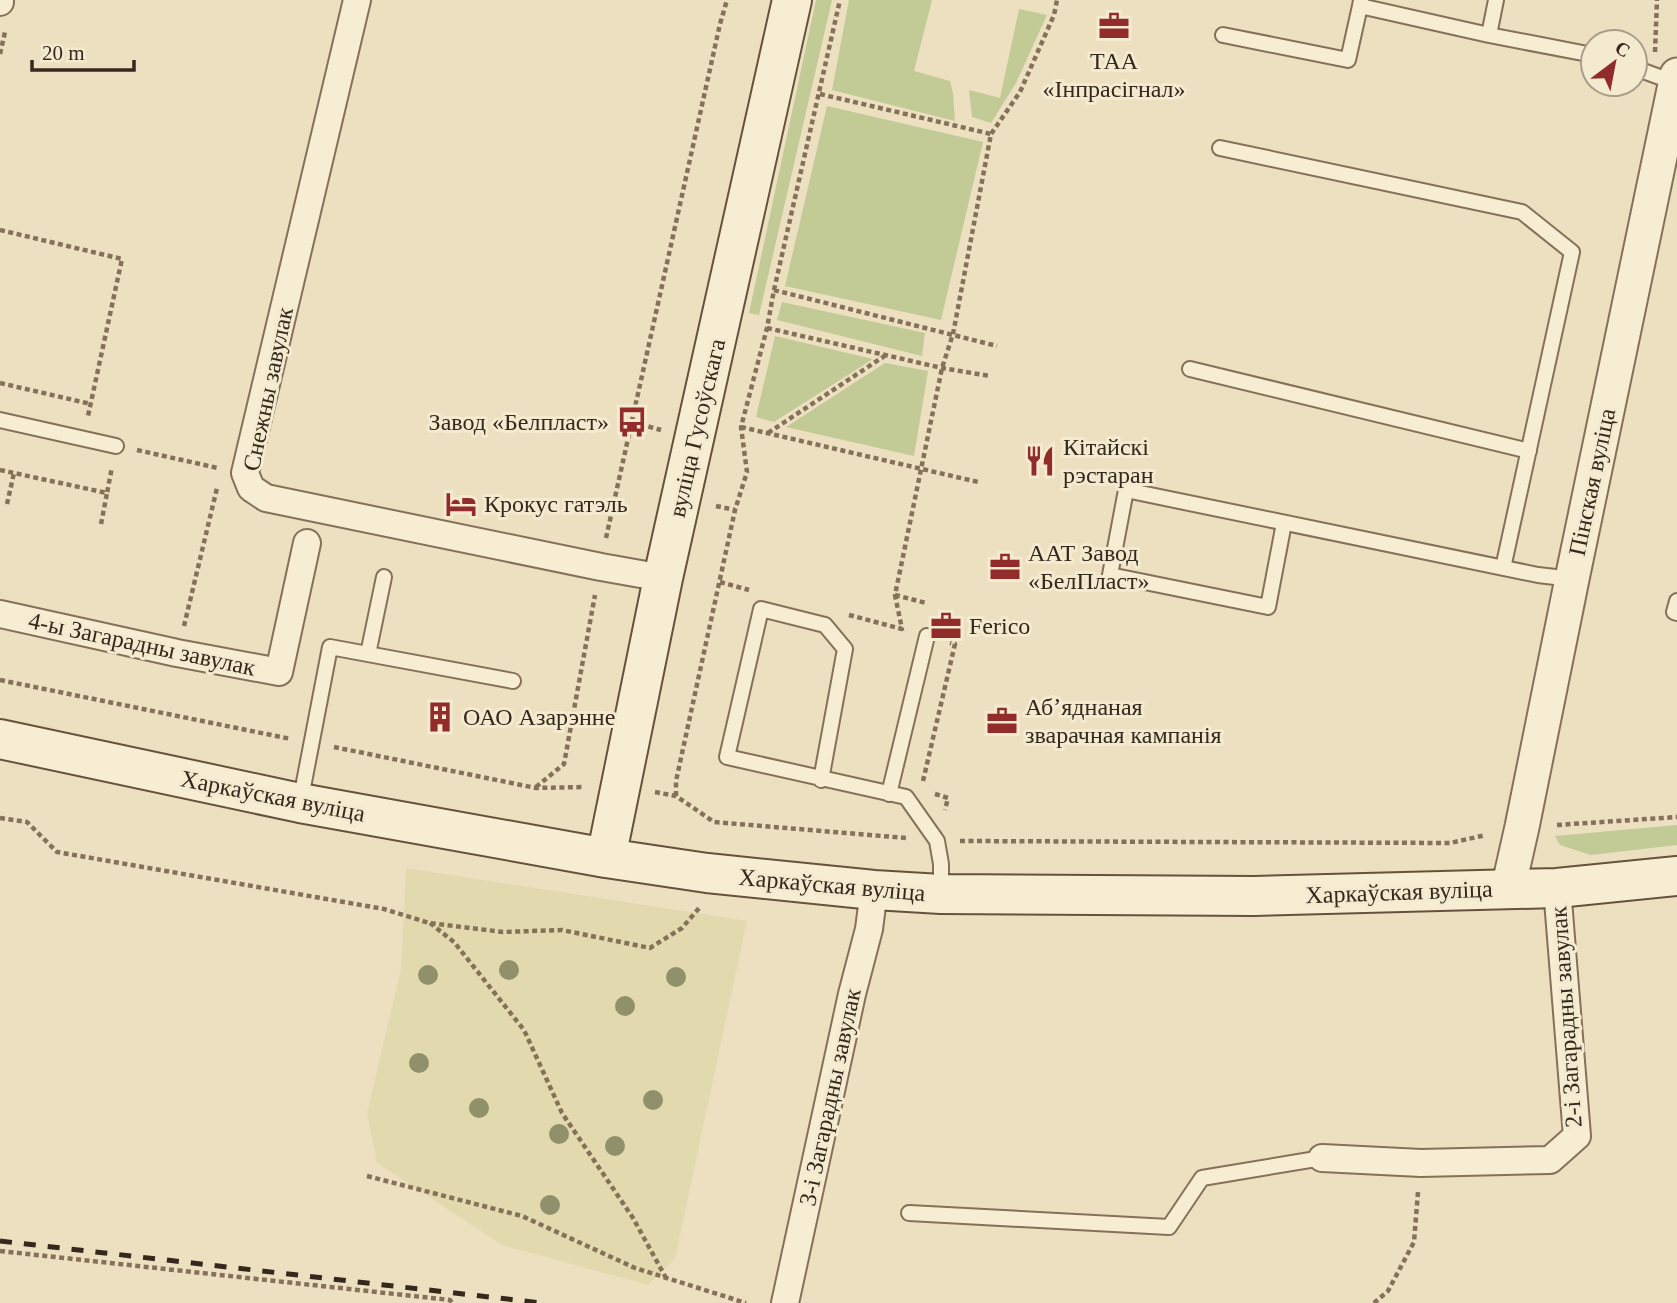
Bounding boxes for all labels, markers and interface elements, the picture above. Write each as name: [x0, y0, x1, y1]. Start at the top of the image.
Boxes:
office icon: ТАА «Інпрасігнал»: [1097, 9, 1131, 43]
scale bar: [32, 28, 133, 72]
north arrow: [1579, 28, 1649, 98]
text: С: [1611, 36, 1634, 62]
text: 20 m: [42, 41, 85, 65]
place label: ТАА «Інпрасігнал»: [1042, 48, 1186, 102]
street label: Снежны завулак: [238, 304, 298, 473]
street label: вуліца Гусоўскага: [664, 336, 730, 520]
bus stop icon: Завод «Белпласт»: [615, 405, 649, 439]
street label: Пінская вуліца: [1564, 406, 1620, 558]
place label: Завод «Белпласт»: [429, 409, 609, 435]
place label: Кітайскі рэстаран: [1063, 434, 1154, 488]
restaurant icon: Кітайскі рэстаран: [1023, 444, 1057, 478]
hotel icon: Крокус гатэль: [444, 487, 478, 521]
place label: Крокус гатэль: [484, 491, 628, 517]
place label: ААТ Завод «БелПласт»: [1028, 540, 1150, 594]
office icon: ААТ Завод «БелПласт»: [988, 550, 1022, 584]
street label: 4-ы Загарадны завулак: [26, 607, 258, 681]
office icon: Ferico: [929, 609, 963, 643]
place label: Ferico: [969, 613, 1030, 639]
place label: Абʼяднаная зварачная кампанія: [1025, 694, 1222, 748]
building icon: ОАО Азарэнне: [423, 700, 457, 734]
place label: ОАО Азарэнне: [463, 704, 615, 730]
office icon: Абʼяднаная зварачная кампанія: [985, 704, 1019, 738]
street label: Харкаўская вуліца: [179, 765, 368, 827]
street label: Харкаўская вуліца: [738, 864, 927, 906]
street label: Харкаўская вуліца: [1305, 876, 1493, 908]
street label: 2-і Загарадны завулак: [1545, 905, 1587, 1128]
street label: 3-і Загарадны завулак: [794, 986, 866, 1208]

